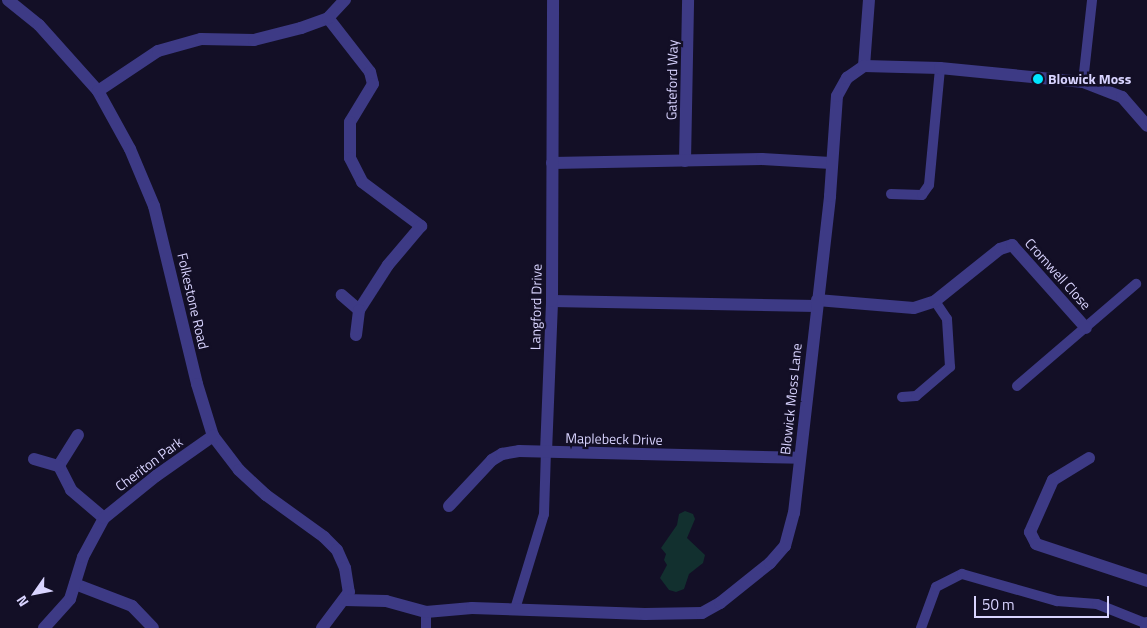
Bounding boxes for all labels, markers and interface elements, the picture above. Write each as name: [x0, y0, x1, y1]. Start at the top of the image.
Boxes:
street label: Gateford Way: [663, 40, 681, 120]
place label: Blowick Moss: [1048, 71, 1131, 87]
marker: Blowick Moss: [1032, 73, 1044, 85]
street label: Cromwell Close: [1022, 235, 1094, 313]
street label: Folkestone Road: [174, 251, 212, 351]
street label: Langford Drive: [527, 264, 545, 350]
street label: Blowick Moss Lane: [777, 342, 805, 456]
street label: Maplebeck Drive: [565, 430, 663, 448]
street label: Cheriton Park: [112, 433, 186, 495]
north arrow: [10, 568, 60, 618]
scale bar: [977, 586, 1112, 618]
text: N: [11, 592, 33, 611]
text: 50 m: [982, 593, 1015, 616]

